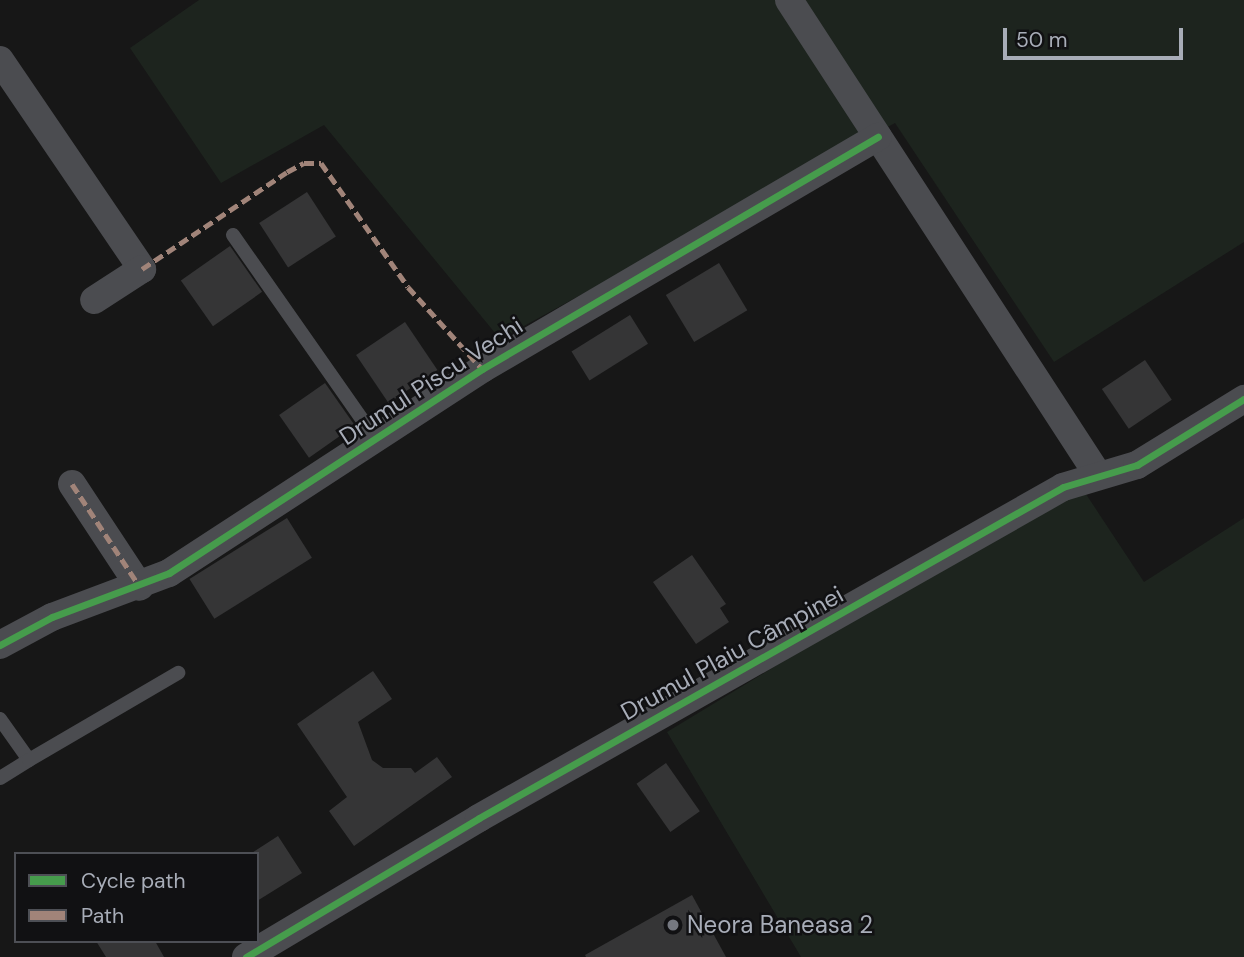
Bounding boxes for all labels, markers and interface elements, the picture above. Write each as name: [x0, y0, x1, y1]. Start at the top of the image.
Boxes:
scale bar: [1006, 14, 1186, 58]
text: 50 m: [1016, 26, 1067, 54]
street label: Drumul Piscu Vechi: [334, 311, 528, 451]
street label: Drumul Plaiu Câmpinei: [616, 580, 848, 726]
legend: [14, 852, 259, 943]
text: Cycle path: [81, 867, 186, 895]
text: Path: [81, 902, 124, 930]
place label: Neora Baneasa 2: [687, 911, 873, 939]
marker: Neora Baneasa 2: [665, 917, 681, 933]

